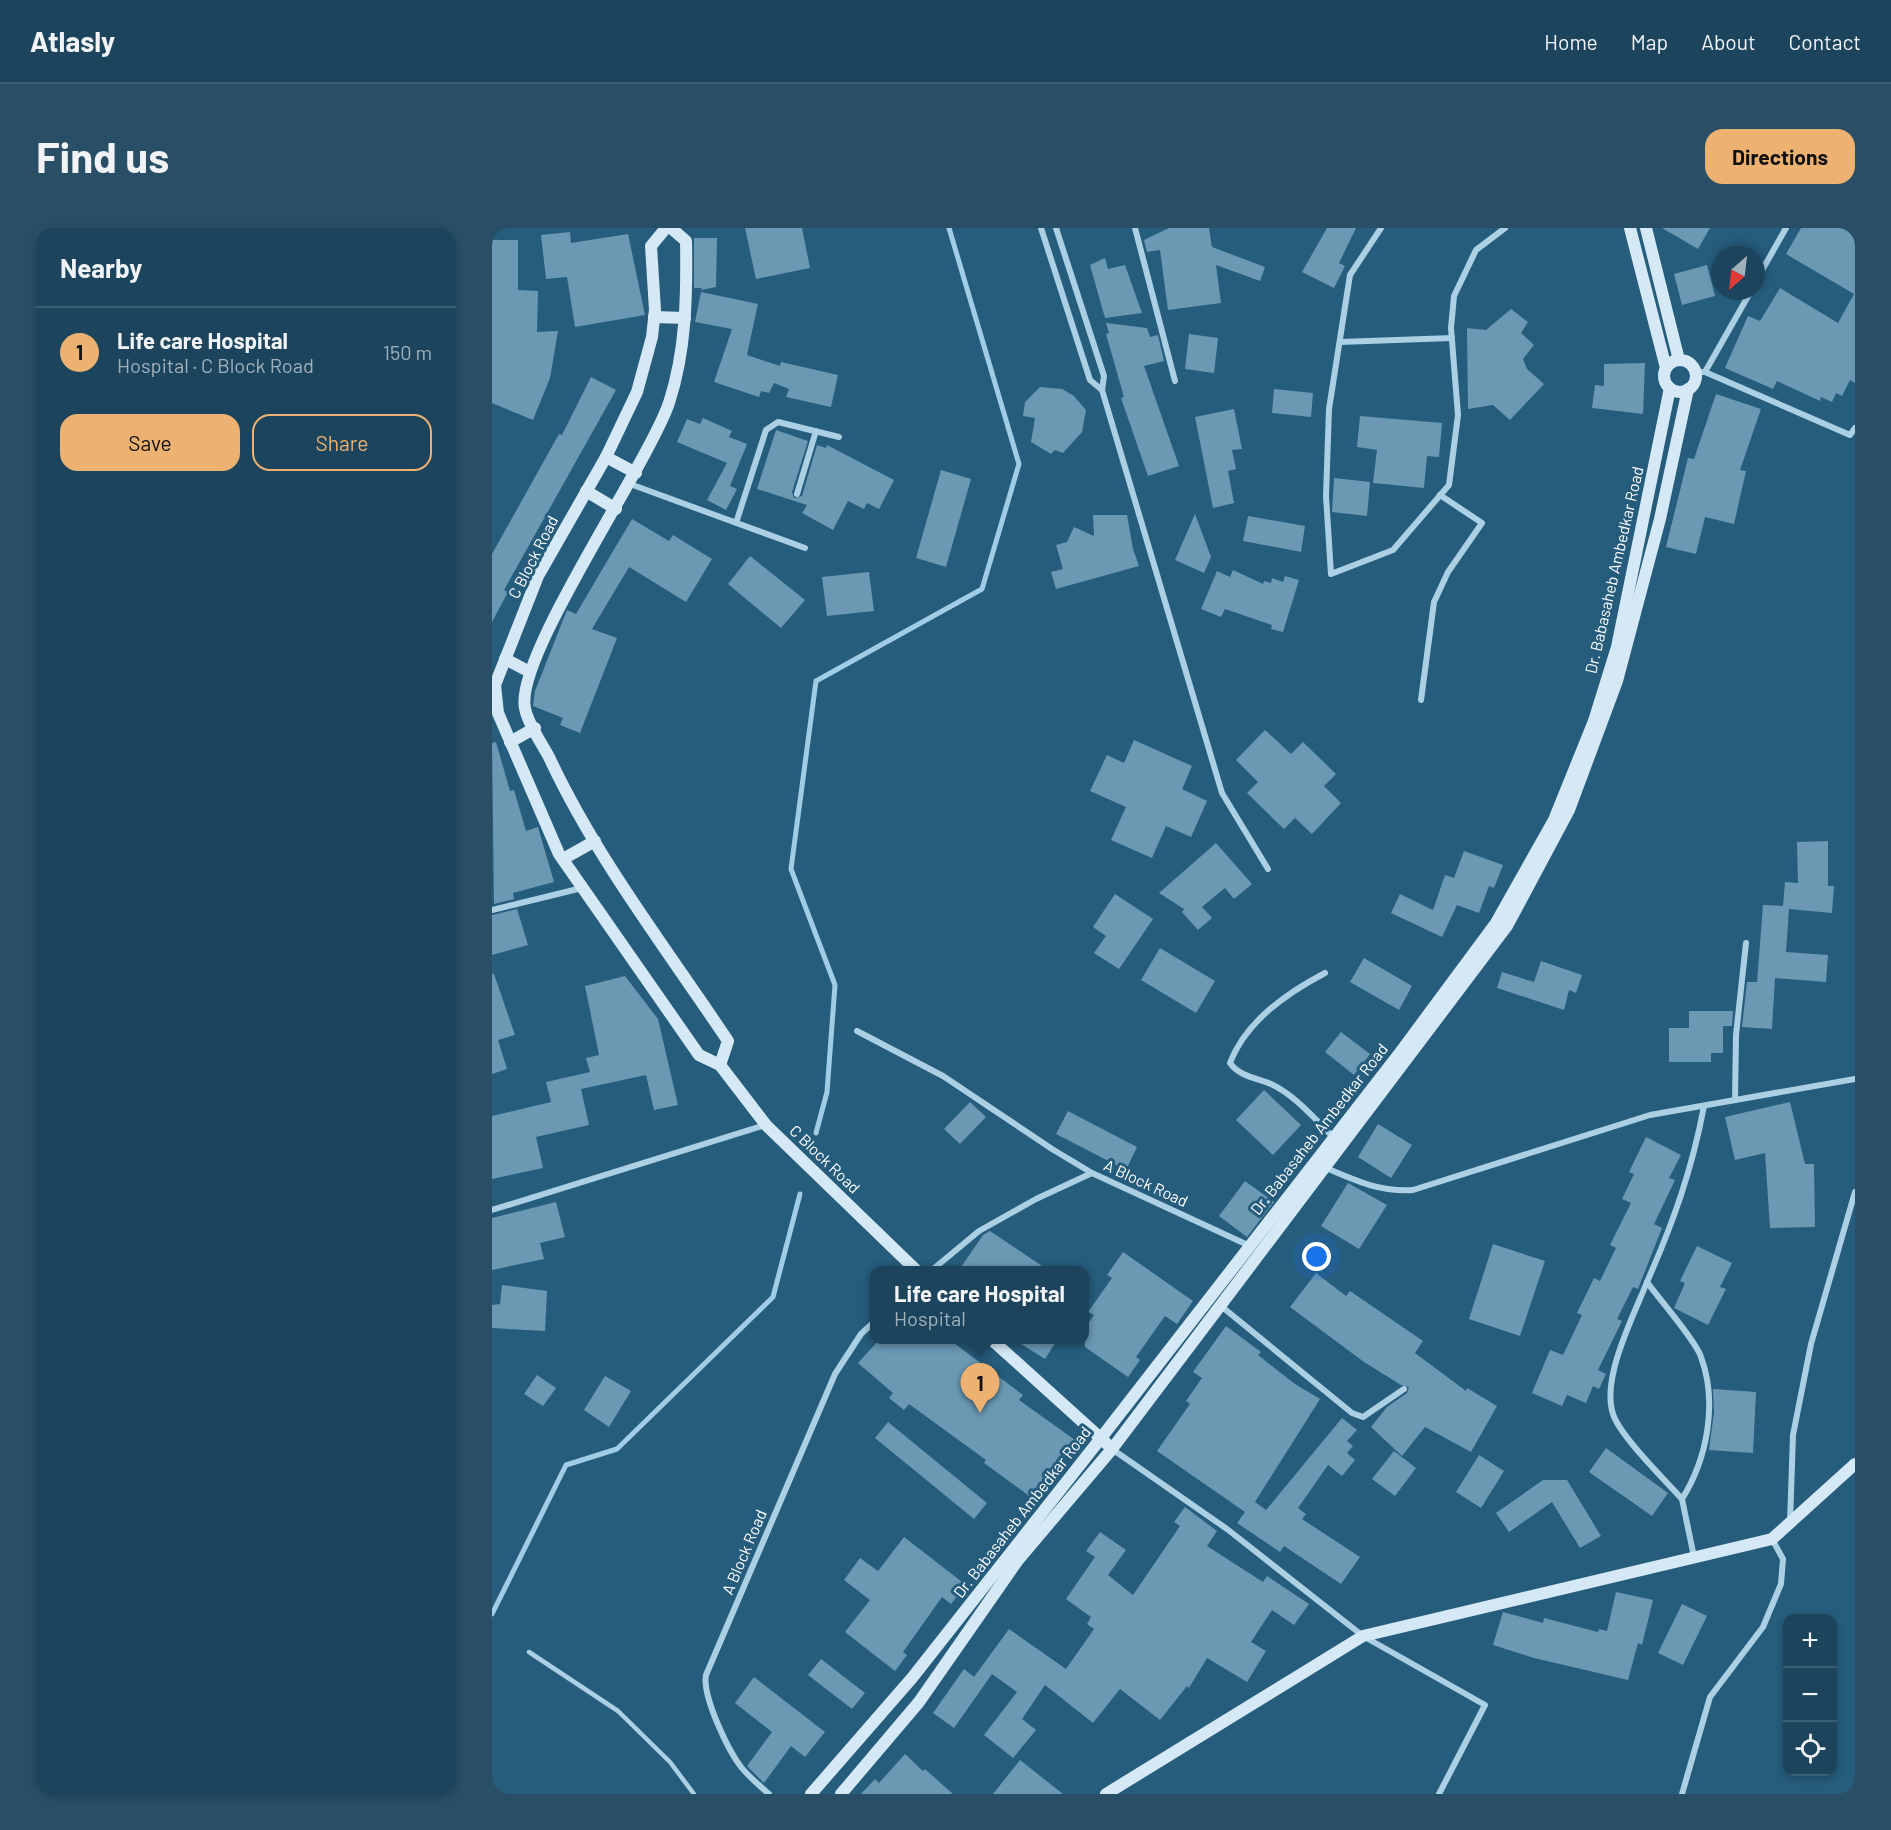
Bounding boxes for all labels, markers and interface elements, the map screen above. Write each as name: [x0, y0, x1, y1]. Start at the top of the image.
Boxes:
text: Atlasly: [30, 24, 115, 58]
text: Home: [1544, 29, 1598, 54]
text: Map: [1631, 29, 1668, 54]
text: About: [1701, 29, 1756, 54]
text: Contact: [1789, 29, 1861, 54]
button: Directions: [1705, 129, 1855, 184]
text: Find us: [36, 131, 169, 181]
north arrow: [1711, 246, 1765, 300]
text: Nearby: [60, 252, 142, 283]
text: Life care Hospital: [117, 327, 288, 353]
text: 1: [76, 340, 83, 364]
text: 150 m: [383, 340, 432, 364]
text: Hospital · C Block Road: [117, 353, 314, 377]
button: Save: [60, 414, 240, 471]
button: Share: [252, 414, 432, 471]
street label: Dr. Babasaheb Ambedkar Road: [1580, 464, 1647, 675]
street label: C Block Road: [504, 512, 562, 601]
street label: Dr. Babasaheb Ambedkar Road: [1246, 1039, 1391, 1218]
street label: C Block Road: [786, 1120, 864, 1197]
street label: A Block Road: [1101, 1155, 1191, 1210]
your location: [1302, 1242, 1331, 1271]
popup: [870, 1266, 1089, 1344]
text: Life care Hospital: [894, 1280, 1065, 1306]
text: Hospital: [894, 1306, 966, 1330]
pin: 1: [960, 1364, 1000, 1413]
street label: Dr. Babasaheb Ambedkar Road: [949, 1422, 1094, 1601]
street label: A Block Road: [717, 1507, 770, 1597]
map controls: [1783, 1614, 1837, 1776]
button: +: [1783, 1614, 1837, 1668]
button: −: [1783, 1668, 1837, 1722]
button: locate: [1783, 1722, 1837, 1776]

